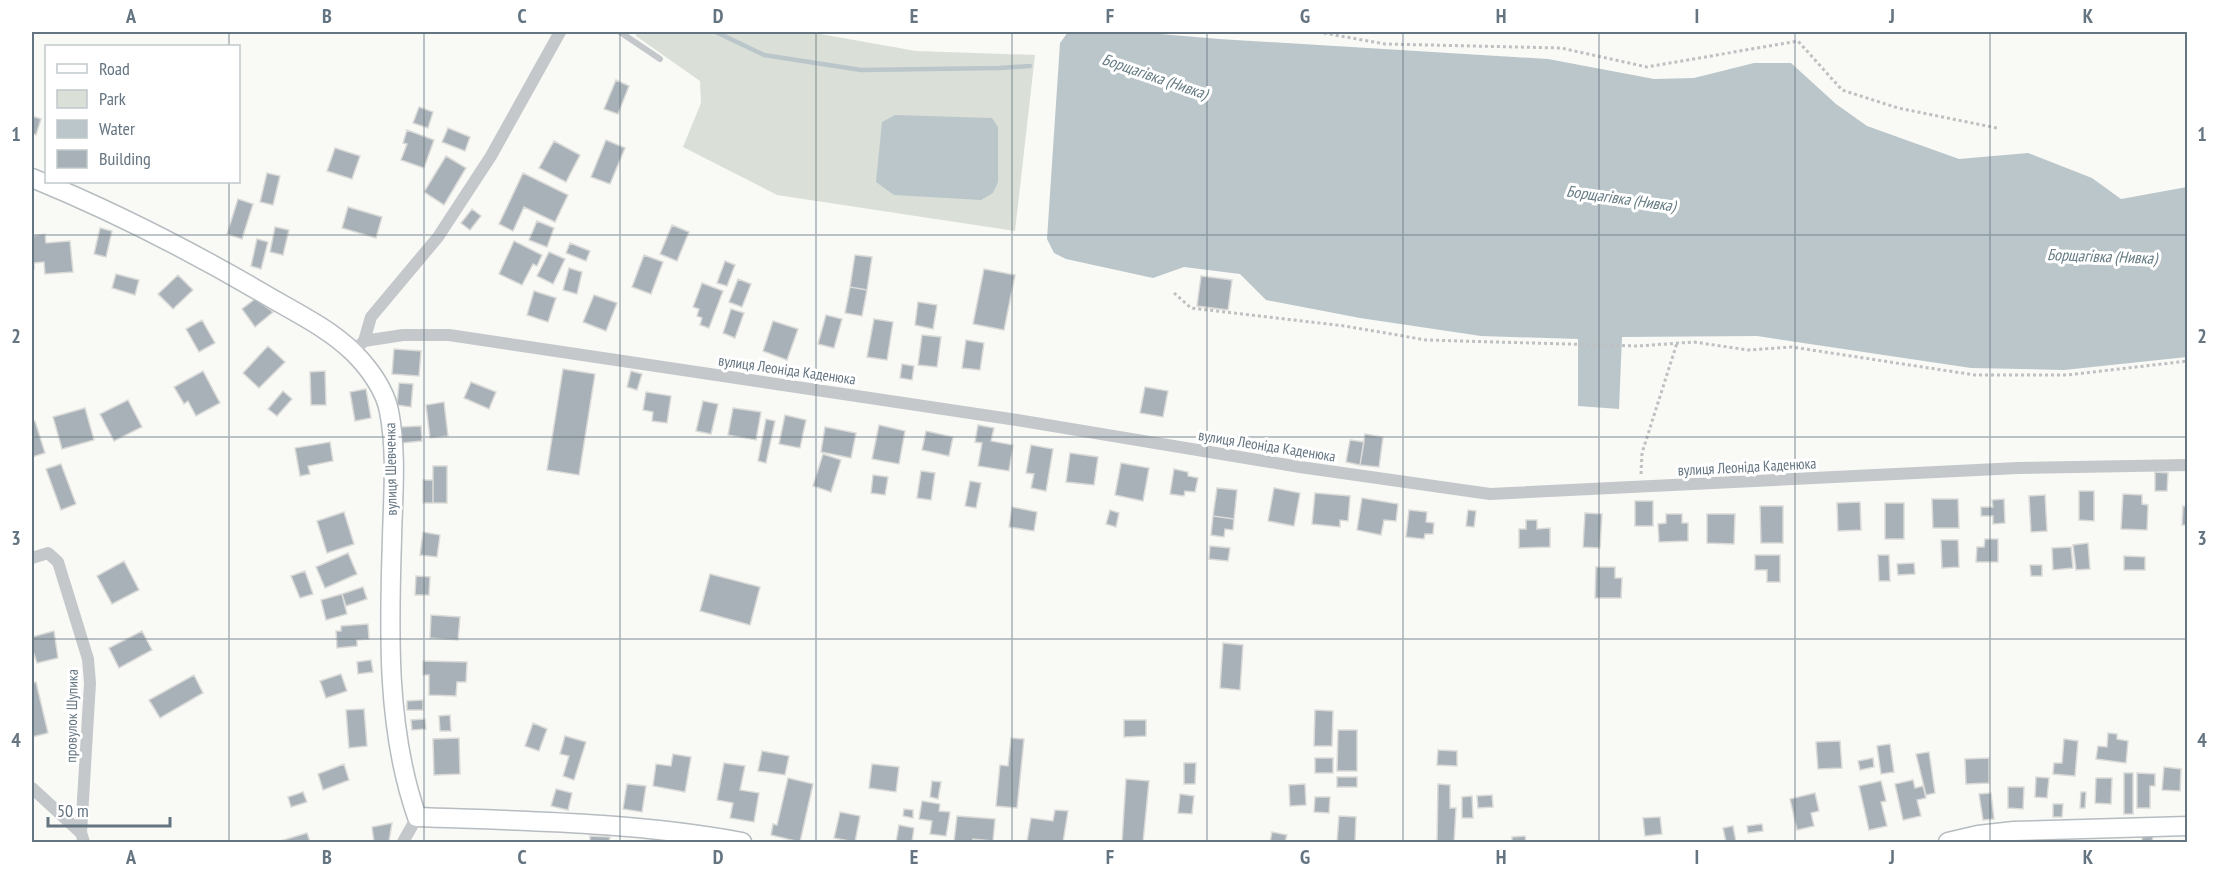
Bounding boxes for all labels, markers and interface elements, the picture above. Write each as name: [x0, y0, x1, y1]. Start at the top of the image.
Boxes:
text: A: [125, 3, 137, 29]
text: B: [322, 3, 332, 29]
text: C: [517, 3, 527, 29]
text: D: [713, 3, 724, 29]
text: E: [910, 3, 918, 29]
text: F: [1106, 3, 1114, 29]
text: G: [1300, 3, 1310, 29]
text: H: [1496, 3, 1506, 29]
text: I: [1695, 3, 1699, 29]
text: J: [1888, 3, 1895, 29]
text: K: [2083, 3, 2094, 29]
legend: [45, 45, 240, 183]
water label: Борщагівка (Нивка): [1100, 49, 1212, 104]
text: Road: [99, 57, 130, 80]
text: Park: [99, 87, 126, 110]
text: Water: [99, 117, 135, 140]
text: 1: [11, 121, 21, 147]
text: 1: [2197, 121, 2207, 147]
text: Building: [99, 147, 151, 170]
water label: Борщагівка (Нивка): [1565, 180, 1679, 216]
water label: Борщагівка (Нивка): [2047, 244, 2160, 268]
text: 2: [11, 323, 21, 349]
text: 2: [2197, 323, 2207, 349]
street label: вулиця Леоніда Каденюка: [717, 350, 857, 389]
street label: вулиця Шевченка: [380, 422, 401, 516]
street label: вулиця Леоніда Каденюка: [1197, 425, 1337, 466]
street label: вулиця Леоніда Каденюка: [1677, 453, 1817, 480]
text: 3: [11, 525, 21, 551]
text: 3: [2197, 525, 2207, 551]
street label: провулок Шупика: [61, 669, 82, 763]
text: 4: [11, 727, 21, 753]
text: 4: [2197, 727, 2207, 753]
scale bar: [48, 790, 170, 828]
text: 50 m: [57, 799, 89, 822]
text: A: [125, 844, 137, 870]
text: B: [322, 844, 332, 870]
text: C: [517, 844, 527, 870]
text: D: [713, 844, 724, 870]
text: E: [910, 844, 918, 870]
text: F: [1106, 844, 1114, 870]
text: G: [1300, 844, 1310, 870]
text: H: [1496, 844, 1506, 870]
text: I: [1695, 844, 1699, 870]
text: J: [1888, 844, 1895, 870]
text: K: [2083, 844, 2094, 870]

